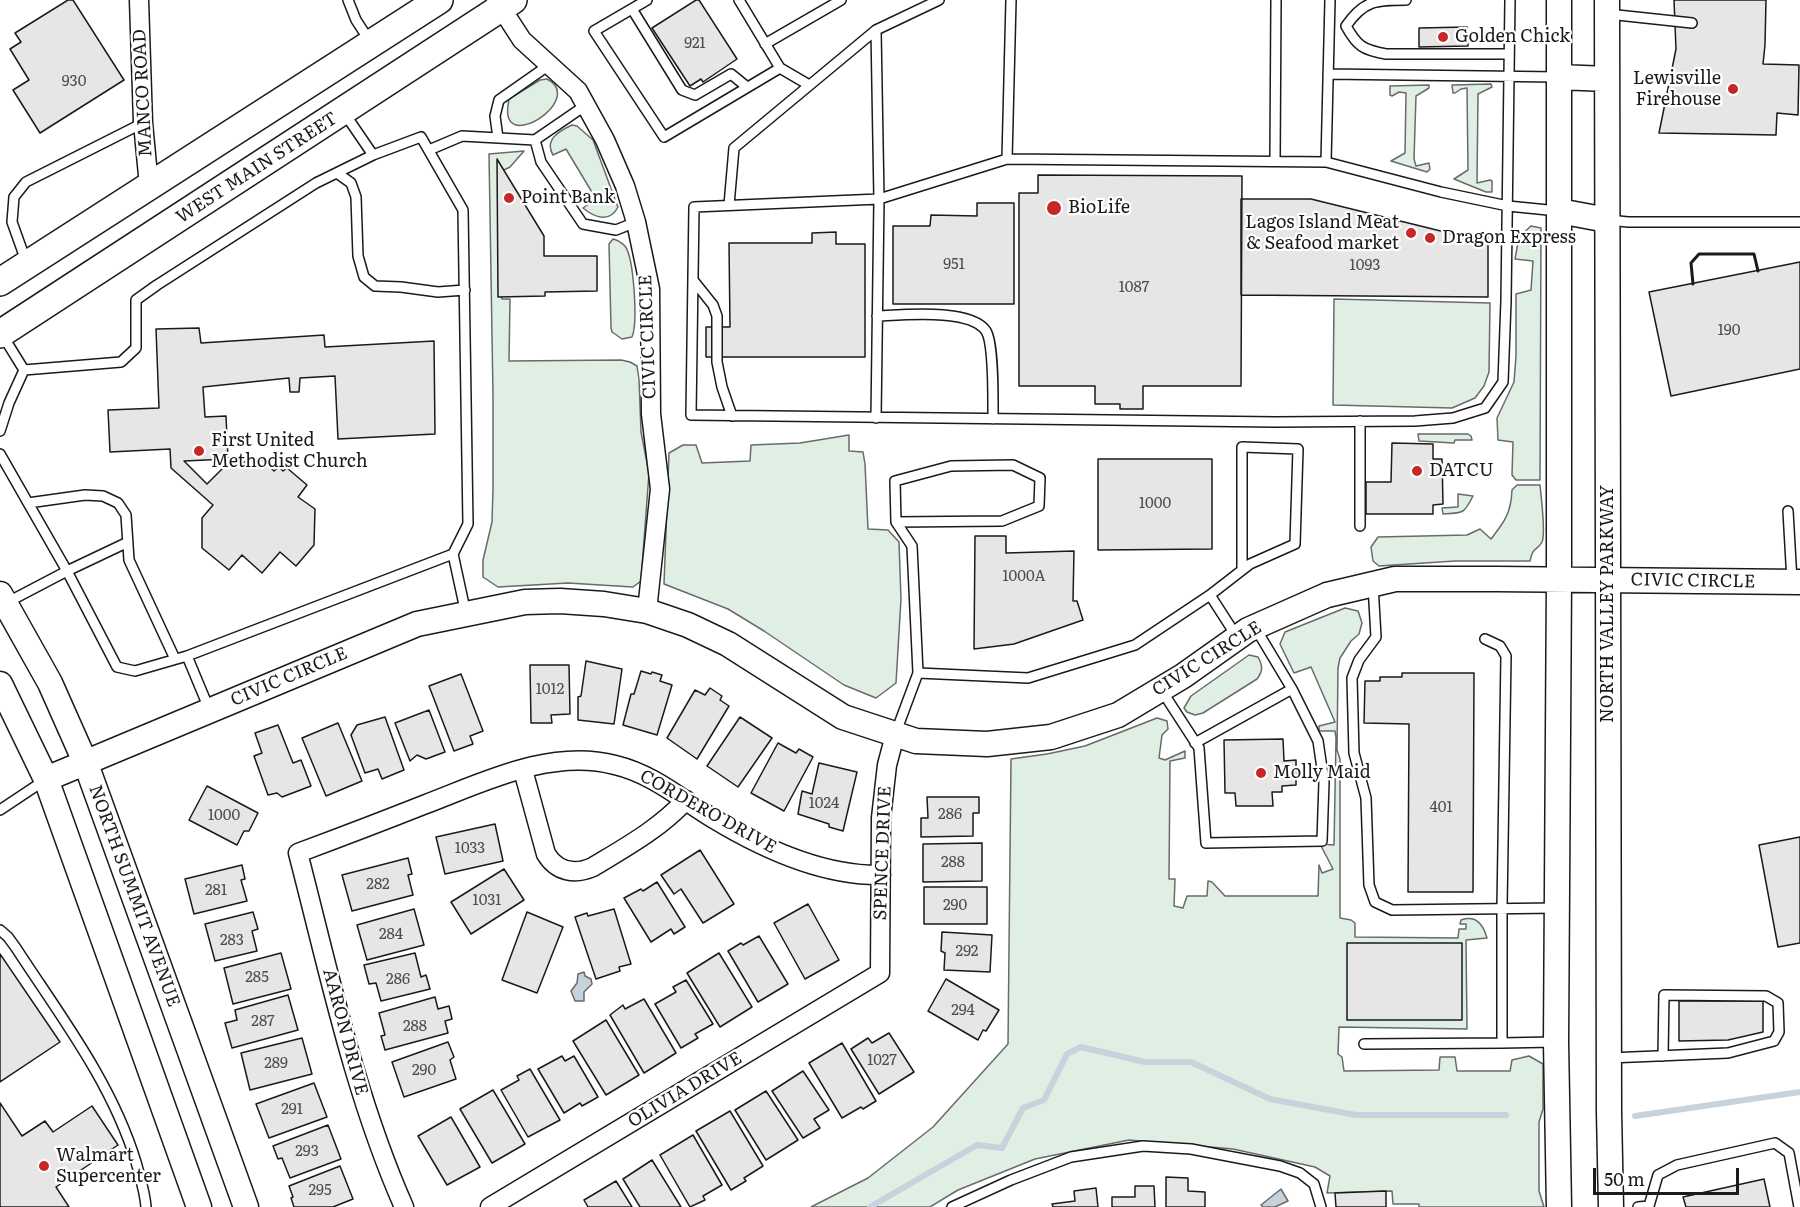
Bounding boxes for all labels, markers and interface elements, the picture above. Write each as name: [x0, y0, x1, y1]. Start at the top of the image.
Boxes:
place label: Golden Chick: [1455, 26, 1570, 48]
street label: MANCO ROAD: [129, 29, 157, 157]
marker: Golden Chick: [1436, 30, 1450, 44]
house number: 921: [684, 35, 706, 53]
place label: Lewisville Firehouse: [1633, 68, 1721, 110]
house number: 930: [62, 73, 86, 91]
marker: Lewisville Firehouse: [1726, 82, 1740, 96]
street label: WEST MAIN STREET: [172, 108, 342, 228]
place label: Point Bank: [521, 187, 615, 209]
marker: Point Bank: [502, 191, 516, 205]
place label: BioLife: [1068, 197, 1130, 219]
marker: BioLife: [1045, 199, 1063, 217]
place label: Lagos Island Meat & Seafood market: [1245, 212, 1399, 254]
marker: Lagos Island Meat & Seafood market: [1404, 226, 1418, 240]
place label: Dragon Express: [1442, 227, 1576, 249]
marker: Dragon Express: [1423, 231, 1437, 245]
house number: 951: [943, 256, 965, 274]
house number: 1093: [1350, 257, 1380, 275]
street label: CIVIC CIRCLE: [635, 274, 661, 400]
house number: 1087: [1119, 279, 1149, 297]
house number: 190: [1718, 322, 1740, 340]
place label: First United Methodist Church: [211, 430, 368, 472]
marker: First United Methodist Church: [192, 444, 206, 458]
place label: DATCU: [1429, 460, 1494, 482]
marker: DATCU: [1410, 464, 1424, 478]
street label: NORTH VALLEY PARKWAY: [1597, 485, 1619, 723]
house number: 1000: [1139, 495, 1171, 513]
house number: 1000A: [1002, 568, 1046, 586]
street label: CIVIC CIRCLE: [1630, 569, 1756, 593]
street label: CIVIC CIRCLE: [1148, 617, 1266, 701]
street label: CIVIC CIRCLE: [227, 643, 351, 711]
house number: 1012: [536, 681, 564, 699]
place label: Molly Maid: [1273, 762, 1371, 784]
street label: CORDERO DRIVE: [636, 765, 780, 859]
marker: Molly Maid: [1254, 766, 1268, 780]
street label: NORTH SUMMIT AVENUE: [84, 782, 184, 1010]
street label: SPENCE DRIVE: [870, 785, 896, 921]
house number: 1024: [809, 795, 839, 813]
house number: 401: [1429, 799, 1453, 817]
house number: 286: [938, 806, 962, 824]
house number: 1000: [208, 807, 240, 825]
house number: 1033: [455, 840, 485, 858]
house number: 288: [941, 854, 965, 872]
house number: 282: [366, 876, 390, 894]
house number: 281: [205, 882, 227, 900]
house number: 1031: [473, 892, 501, 910]
house number: 290: [943, 897, 967, 915]
house number: 284: [379, 926, 403, 944]
house number: 283: [220, 932, 244, 950]
house number: 292: [956, 943, 978, 961]
street label: AARON DRIVE: [318, 966, 372, 1098]
house number: 285: [245, 969, 269, 987]
house number: 286: [386, 971, 410, 989]
house number: 294: [951, 1002, 975, 1020]
house number: 287: [251, 1013, 275, 1031]
house number: 288: [403, 1018, 427, 1036]
street label: OLIVIA DRIVE: [624, 1048, 746, 1132]
house number: 1027: [867, 1052, 897, 1070]
house number: 289: [264, 1055, 288, 1073]
house number: 290: [412, 1062, 436, 1080]
house number: 291: [281, 1101, 303, 1119]
house number: 293: [295, 1143, 319, 1161]
place label: Walmart Supercenter: [56, 1145, 161, 1188]
scale bar: [1596, 1156, 1742, 1194]
marker: Walmart Supercenter: [37, 1159, 51, 1173]
text: 50 m: [1604, 1165, 1645, 1192]
house number: 295: [308, 1182, 332, 1200]

